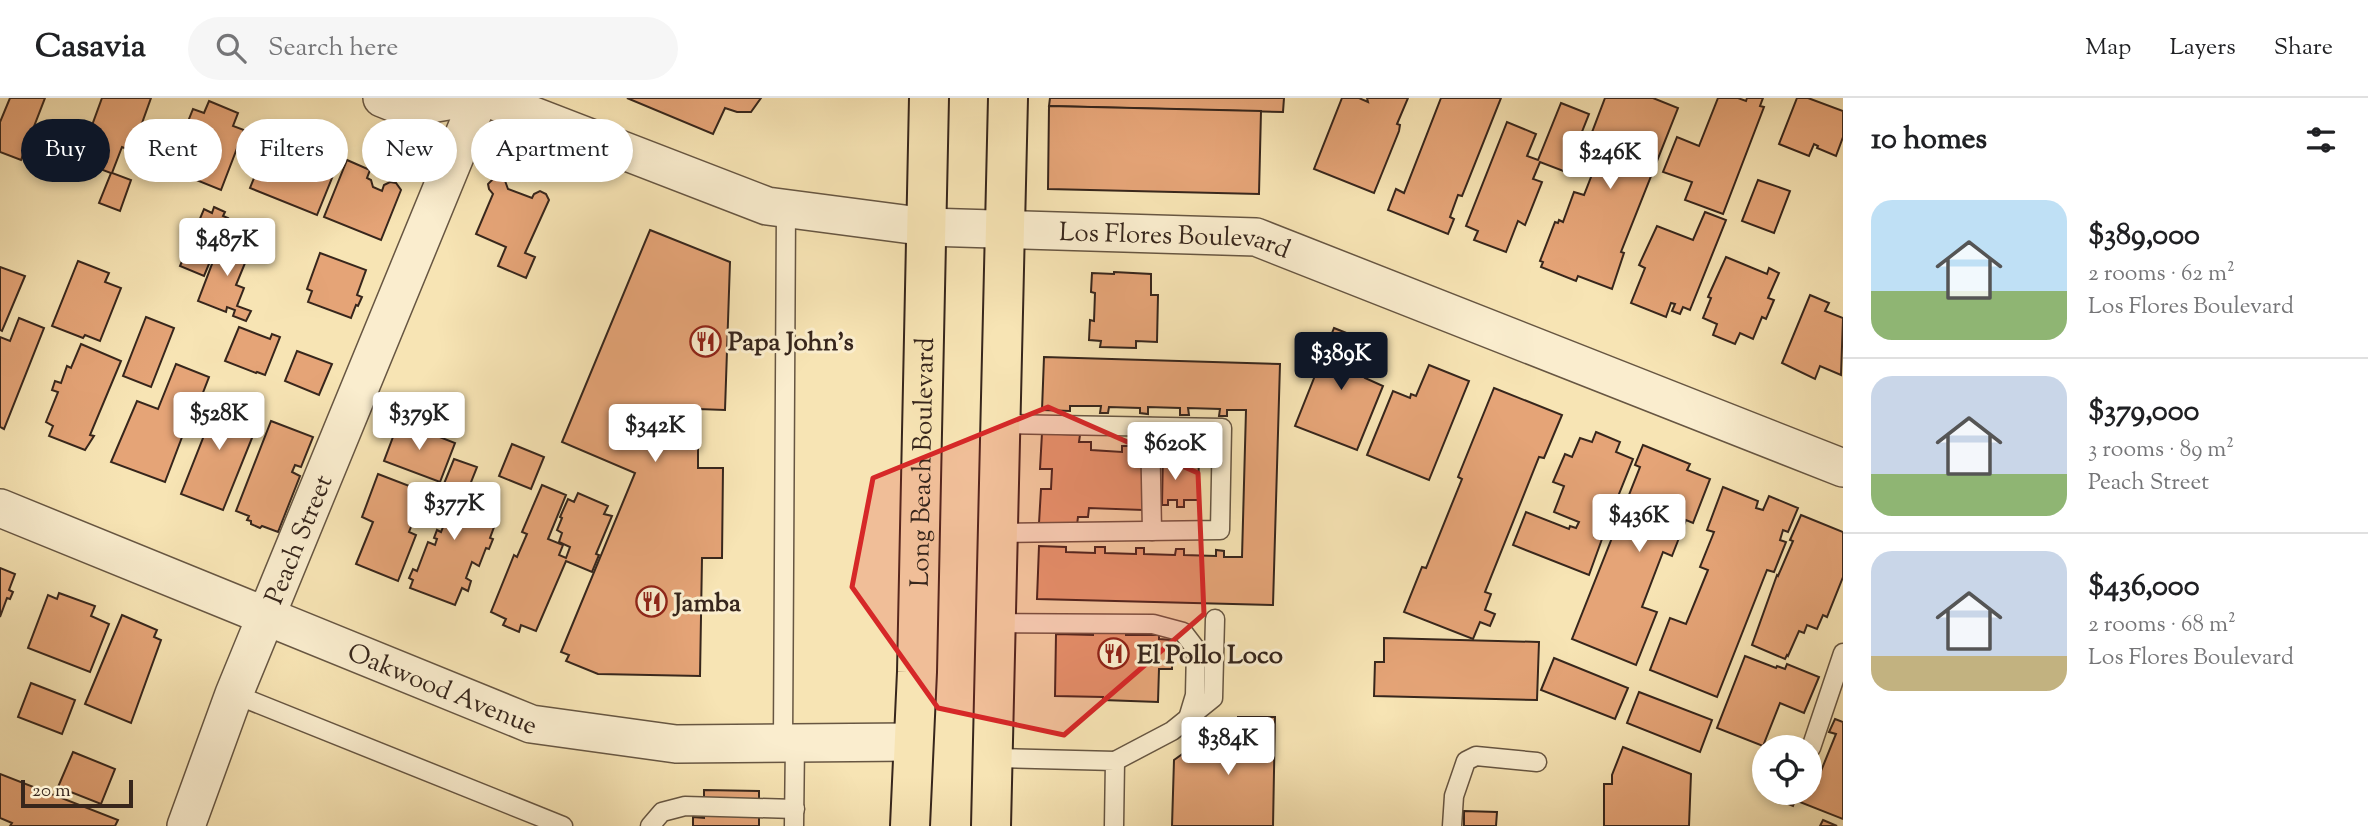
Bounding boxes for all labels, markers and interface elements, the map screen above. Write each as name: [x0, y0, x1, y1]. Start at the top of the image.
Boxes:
search box: [188, 17, 678, 80]
text: Casavia: [35, 24, 146, 72]
icon: search: [212, 29, 250, 67]
text: Search here: [268, 30, 398, 67]
text: Map: [2085, 31, 2131, 65]
text: Layers: [2169, 31, 2236, 65]
text: Share: [2274, 31, 2333, 65]
chip: Buy: [21, 119, 110, 182]
chip: Rent: [124, 119, 222, 182]
chip: Filters: [236, 119, 348, 182]
chip: New: [362, 119, 457, 182]
chip: Apartment: [471, 119, 633, 182]
text: 10 homes: [1871, 119, 1987, 162]
icon: filters: [2302, 121, 2340, 159]
pin: $246K: [1561, 132, 1659, 191]
text: $246K: [1579, 137, 1641, 170]
street label: Los Flores Boulevard: [1058, 215, 1296, 270]
text: $389,000: [2088, 215, 2200, 258]
pin: $487K: [178, 218, 276, 278]
text: $487K: [195, 224, 259, 257]
icon: home: [1927, 228, 2011, 312]
text: 2 rooms · 62 m²: [2088, 258, 2235, 291]
text: Los Flores Boulevard: [2088, 291, 2294, 324]
restaurant icon: Papa John's: [688, 324, 722, 358]
place label: Papa John's: [728, 325, 854, 362]
pin: $389K: [1292, 332, 1390, 392]
street label: Long Beach Boulevard: [903, 337, 945, 588]
text: $389K: [1311, 338, 1371, 371]
text: $379,000: [2088, 391, 2199, 434]
pin: $528K: [170, 392, 268, 452]
pin: $379K: [370, 392, 468, 452]
text: $528K: [189, 398, 249, 431]
text: $379K: [389, 398, 449, 431]
pin: $342K: [606, 404, 704, 464]
icon: home: [1927, 404, 2011, 488]
text: $342K: [625, 410, 685, 443]
pin: $620K: [1126, 422, 1224, 482]
text: $620K: [1143, 428, 1207, 461]
text: 3 rooms · 89 m²: [2088, 434, 2234, 467]
text: Peach Street: [2088, 467, 2209, 500]
street label: Peach Street: [257, 470, 343, 610]
pin: $377K: [405, 482, 503, 542]
text: $377K: [423, 488, 485, 521]
pin: $436K: [1590, 494, 1688, 554]
text: $436K: [1608, 500, 1670, 533]
text: $436,000: [2088, 566, 2200, 609]
icon: home: [1927, 579, 2011, 663]
restaurant icon: Jamba: [634, 585, 668, 619]
place label: Jamba: [672, 586, 741, 623]
text: 2 rooms · 68 m²: [2088, 609, 2236, 642]
street label: Oakwood Avenue: [341, 635, 542, 746]
restaurant icon: El Pollo Loco: [1097, 637, 1131, 671]
place label: El Pollo Loco: [1137, 638, 1283, 675]
text: Los Flores Boulevard: [2088, 642, 2294, 675]
pin: $384K: [1179, 718, 1277, 777]
text: $384K: [1197, 723, 1259, 756]
map controls: [1752, 735, 1822, 805]
button: locate: [1752, 735, 1822, 805]
scale bar: [21, 777, 133, 809]
text: 20 m: [32, 778, 71, 805]

